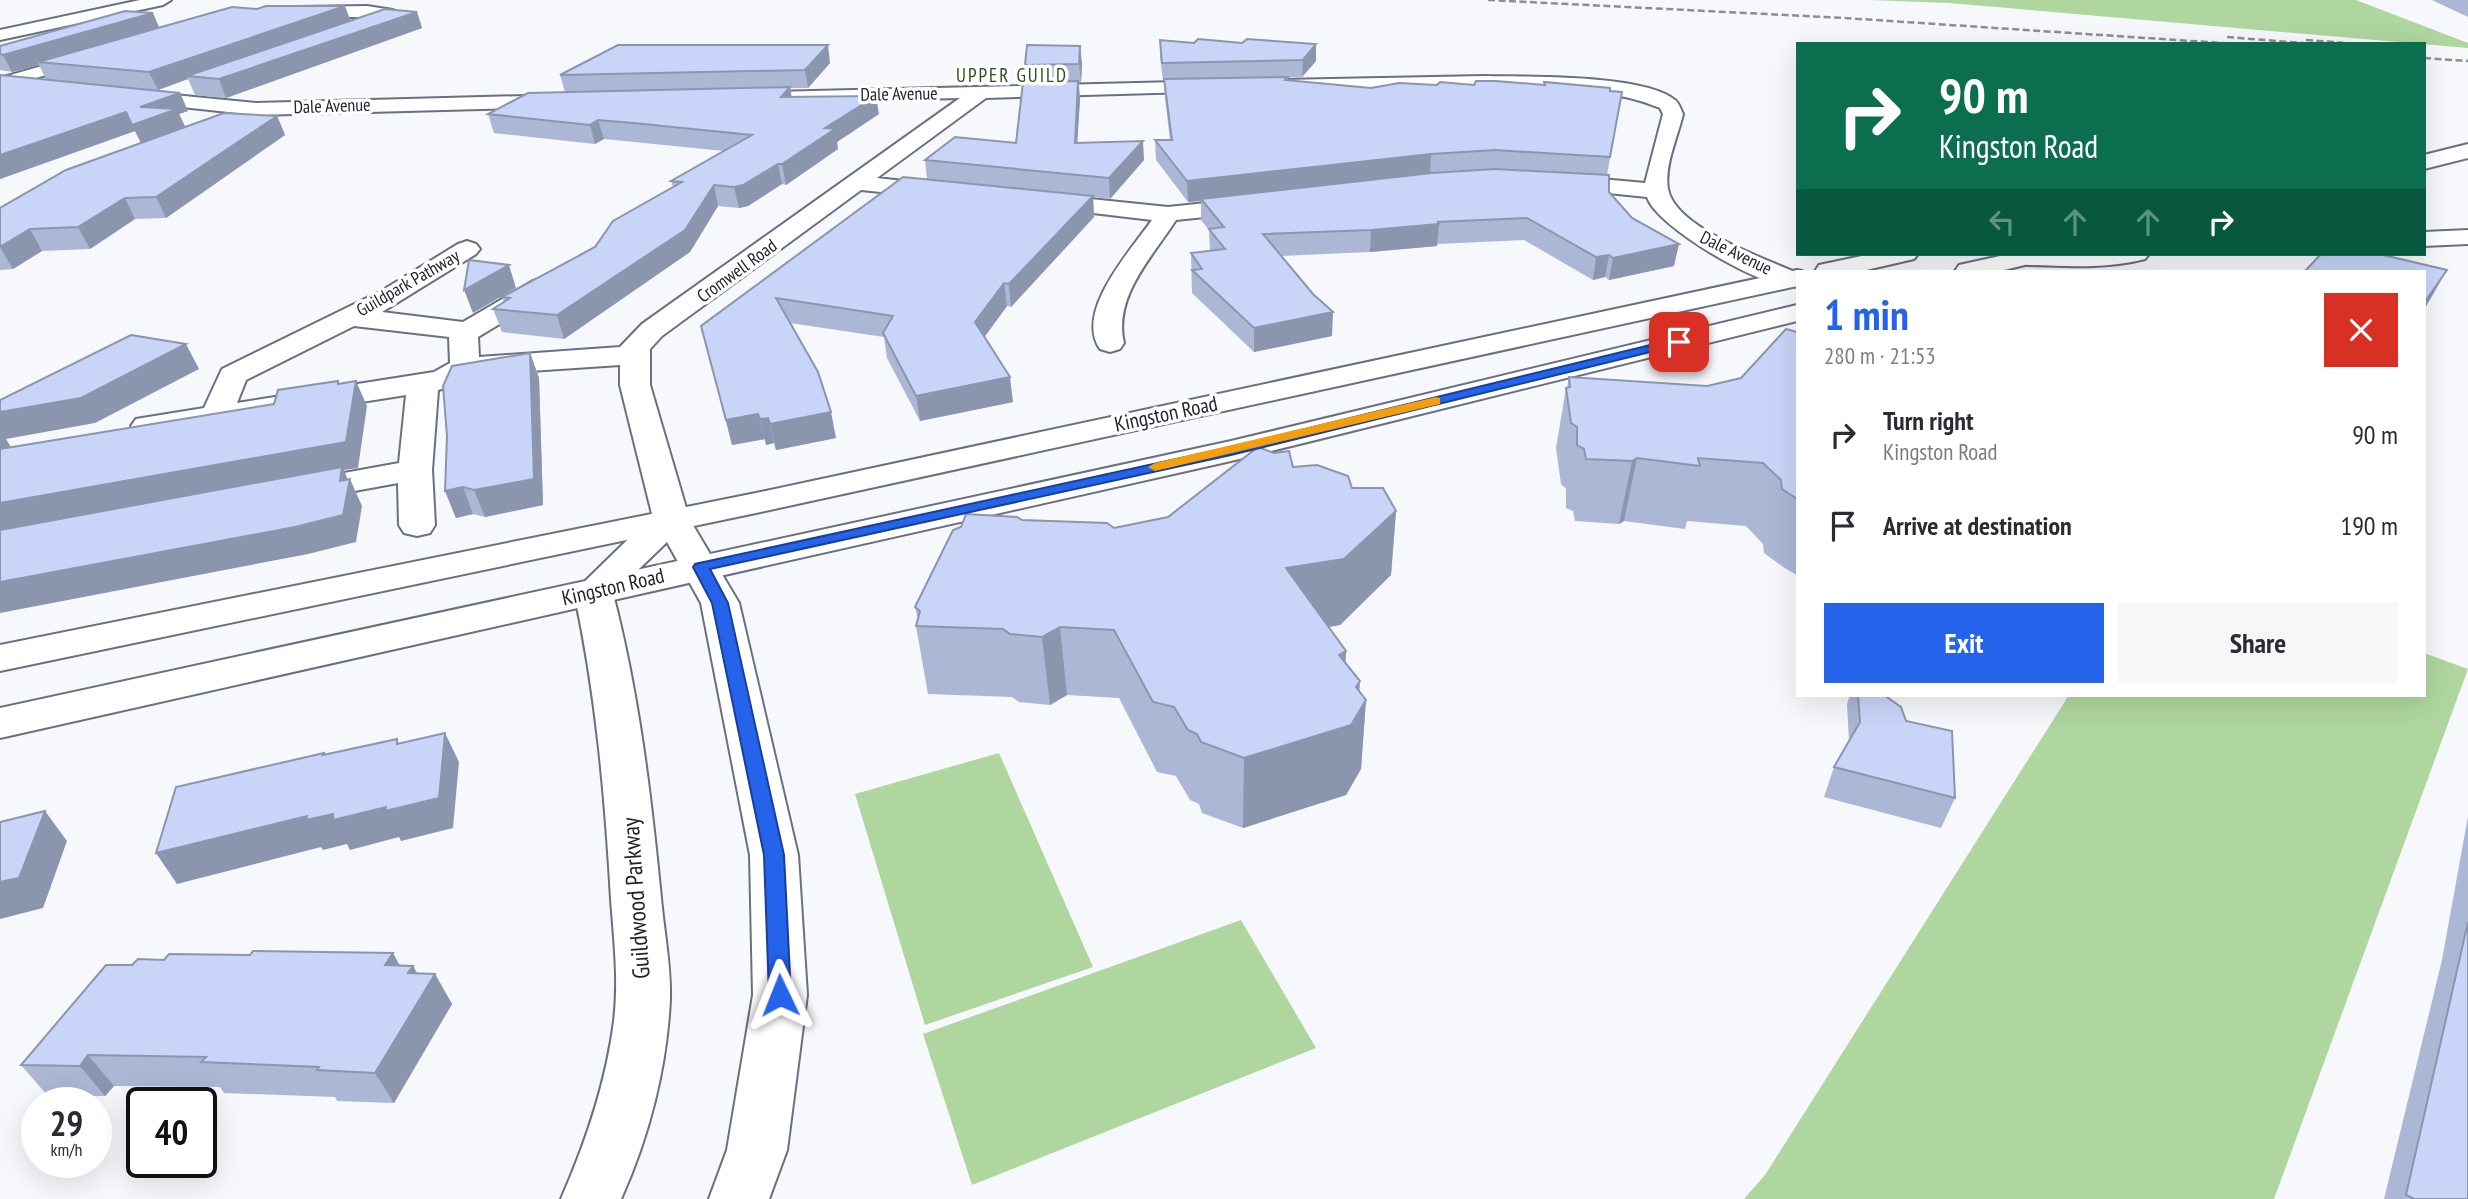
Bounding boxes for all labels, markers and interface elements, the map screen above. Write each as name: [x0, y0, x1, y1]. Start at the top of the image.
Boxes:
district label: UPPER GUILD: [956, 63, 1068, 87]
text: 90 m: [1939, 63, 2028, 127]
icon: right: [1824, 70, 1915, 161]
street label: Dale Avenue: [860, 81, 938, 106]
street label: Dale Avenue: [293, 93, 371, 118]
text: Kingston Road: [1939, 125, 2098, 167]
icon: left: [1983, 203, 2021, 241]
icon: ahead: [2056, 203, 2094, 241]
icon: ahead: [2129, 203, 2167, 241]
icon: right: [2202, 203, 2240, 241]
street label: Dale Avenue: [1697, 225, 1776, 280]
street label: Cromwell Road: [692, 234, 781, 307]
street label: Guildpark Pathway: [352, 244, 464, 321]
text: 1 min: [1824, 287, 1909, 342]
button: close: [2324, 293, 2398, 367]
pin: [1649, 312, 1709, 372]
icon: arrive: [1660, 323, 1698, 361]
text: 280 m · 21:53: [1824, 341, 1936, 370]
street label: Kingston Road: [1112, 389, 1220, 438]
text: Turn right: [1883, 404, 1974, 437]
icon: right: [1824, 416, 1862, 454]
text: 90 m: [2352, 418, 2398, 451]
text: Kingston Road: [1883, 437, 1997, 466]
icon: arrive: [1824, 507, 1862, 545]
text: Arrive at destination: [1883, 509, 2072, 542]
text: 190 m: [2340, 509, 2398, 542]
street label: Kingston Road: [559, 562, 667, 611]
button: Exit: [1824, 603, 2104, 683]
button: Share: [2118, 603, 2398, 683]
street label: Guildwood Parkway: [614, 816, 657, 980]
position arrow: [743, 958, 817, 1032]
speed limit sign: 40: [126, 1087, 217, 1178]
text: 29: [50, 1100, 83, 1146]
text: km/h: [51, 1138, 82, 1161]

